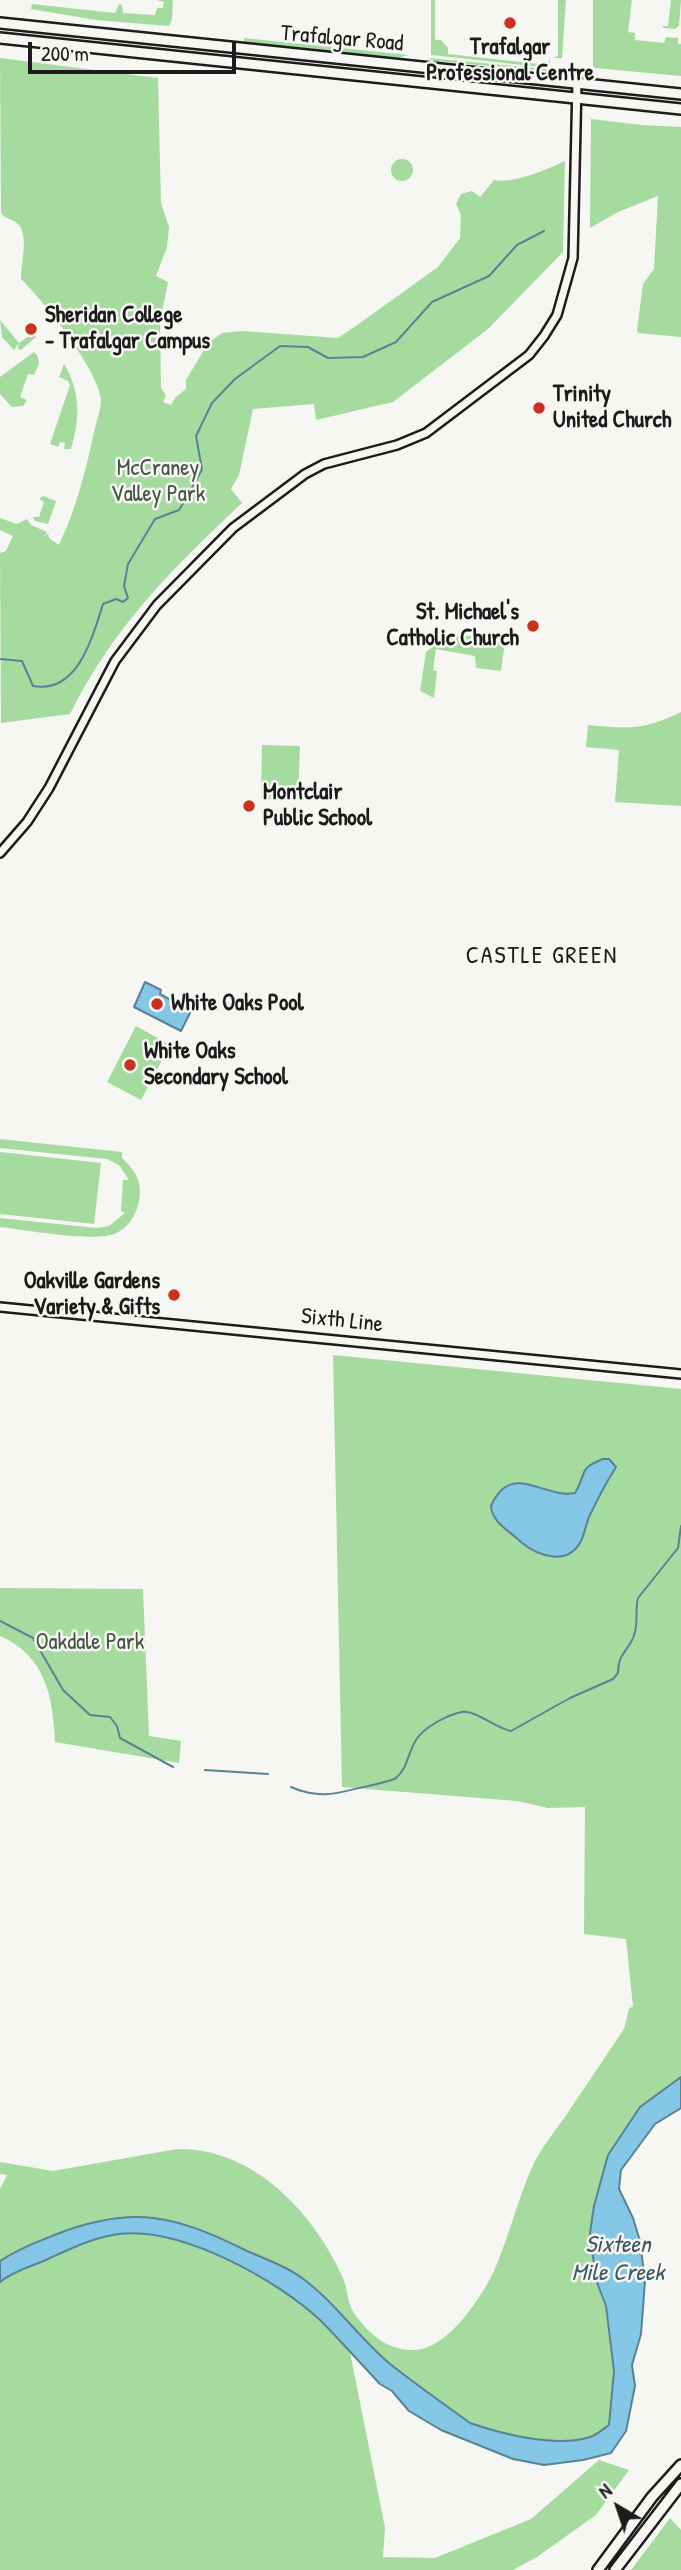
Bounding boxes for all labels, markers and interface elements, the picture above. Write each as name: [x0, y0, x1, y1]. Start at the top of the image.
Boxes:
marker: Trafalgar Professional Centre: [502, 15, 518, 31]
street label: Trafalgar Road: [279, 20, 405, 58]
scale bar: [32, 28, 240, 72]
place label: Trafalgar Professional Centre: [426, 34, 594, 88]
text: 200 m: [41, 39, 89, 68]
place label: Sheridan College - Trafalgar Campus: [45, 302, 210, 356]
marker: Sheridan College - Trafalgar Campus: [23, 321, 39, 337]
place label: Trinity United Church: [553, 381, 671, 435]
marker: Trinity United Church: [531, 400, 547, 416]
park label: McCraney Valley Park: [111, 455, 205, 509]
place label: St. Michael's Catholic Church: [386, 599, 519, 653]
marker: St. Michael's Catholic Church: [525, 618, 541, 634]
place label: Montclair Public School: [263, 779, 372, 833]
marker: Montclair Public School: [241, 798, 257, 814]
district label: CASTLE GREEN: [467, 943, 617, 971]
place label: White Oaks Pool: [171, 990, 304, 1018]
marker: White Oaks Pool: [149, 996, 165, 1012]
place label: White Oaks Secondary School: [144, 1038, 288, 1092]
marker: White Oaks Secondary School: [122, 1057, 138, 1073]
place label: Oakville Gardens Variety & Gifts: [24, 1268, 160, 1322]
marker: Oakville Gardens Variety & Gifts: [166, 1287, 182, 1303]
street label: Sixth Line: [300, 1303, 384, 1339]
park label: Oakdale Park: [36, 1629, 144, 1657]
water label: Sixteen Mile Creek: [572, 2232, 664, 2288]
north arrow: [583, 2472, 653, 2542]
text: N: [593, 2477, 617, 2504]

